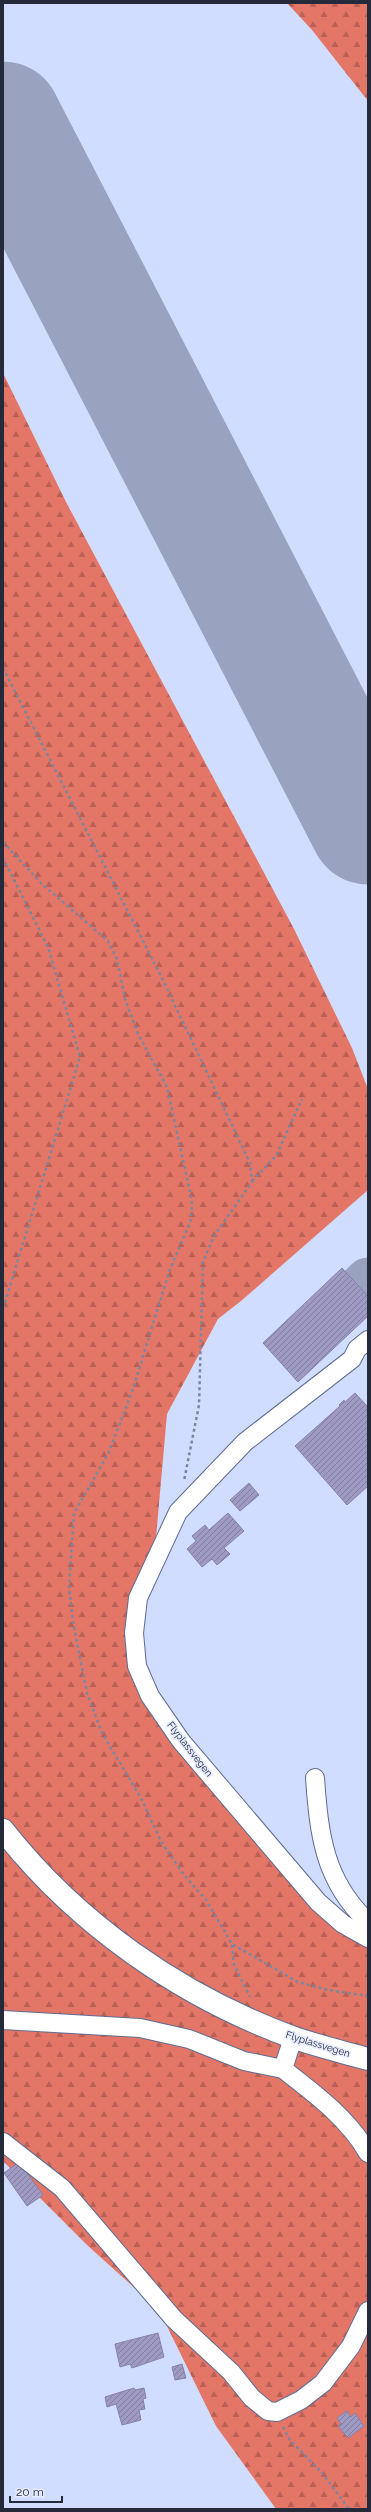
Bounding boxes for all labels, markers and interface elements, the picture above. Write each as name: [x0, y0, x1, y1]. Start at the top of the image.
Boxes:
street label: Flyplassvegen: [165, 1719, 215, 1779]
street label: Flyplassvegen: [285, 2029, 352, 2059]
scale bar: [10, 2478, 62, 2504]
text: 20 m: [16, 2485, 44, 2499]

